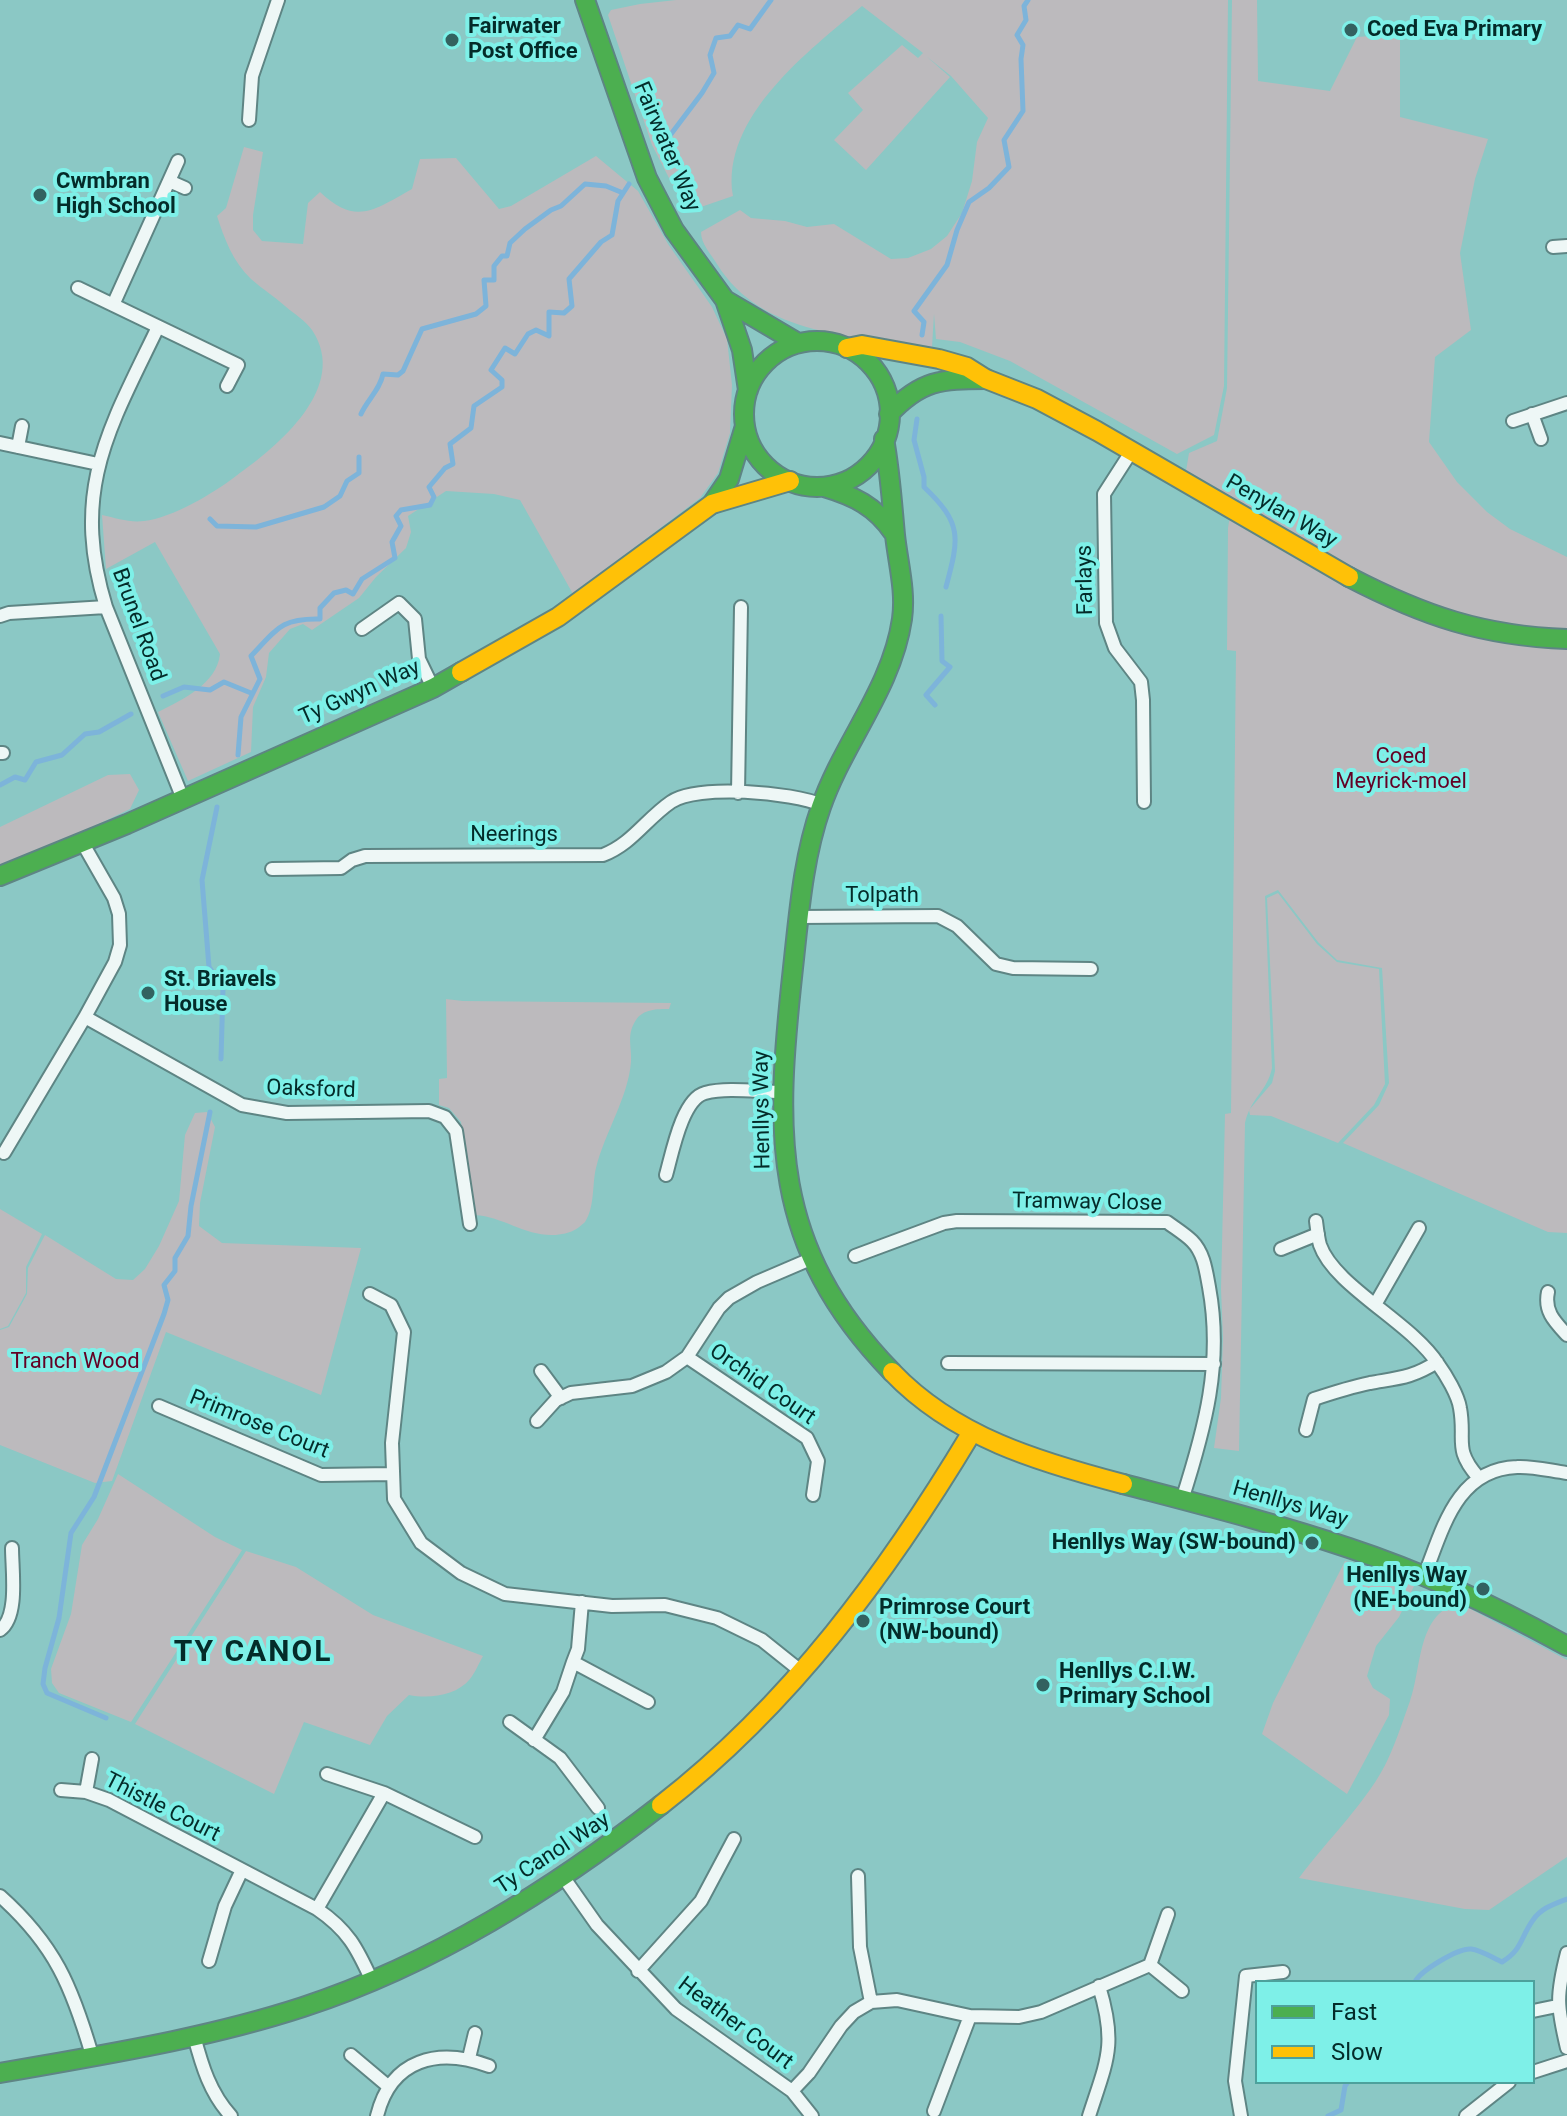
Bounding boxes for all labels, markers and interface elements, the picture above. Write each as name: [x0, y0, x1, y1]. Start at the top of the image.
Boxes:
place label: Fairwater Post Office: [468, 14, 578, 66]
place label: Coed Eva Primary: [1367, 17, 1542, 43]
marker: Coed Eva Primary: [1342, 21, 1360, 39]
marker: Fairwater Post Office: [443, 31, 461, 49]
street label: Fairwater Way: [627, 78, 705, 216]
place label: Cwmbran High School: [56, 169, 176, 220]
marker: Cwmbran High School: [31, 186, 49, 204]
street label: Penylan Way: [1221, 470, 1341, 554]
street label: Farlays: [1072, 545, 1100, 615]
street label: Brunel Road: [105, 565, 171, 685]
street label: Ty Gwyn Way: [296, 655, 424, 731]
park label: Coed Meyrick-moel: [1335, 744, 1467, 796]
street label: Neerings: [470, 822, 558, 848]
street label: Tolpath: [845, 883, 919, 909]
place label: St. Briavels House: [164, 967, 276, 1018]
marker: St. Briavels House: [139, 984, 157, 1002]
street label: Henllys Way: [749, 1050, 777, 1170]
street label: Oaksford: [266, 1075, 356, 1105]
street label: Tramway Close: [1012, 1188, 1162, 1218]
street label: Orchid Court: [704, 1339, 820, 1431]
park label: Tranch Wood: [10, 1349, 140, 1375]
street label: Primrose Court: [185, 1385, 333, 1465]
street label: Henllys Way: [1229, 1476, 1351, 1534]
place label: Henllys Way (SW-bound): [1052, 1530, 1296, 1556]
marker: Henllys Way (SW-bound): [1303, 1534, 1321, 1552]
place label: Henllys Way (NE-bound): [1346, 1563, 1467, 1614]
marker: Henllys Way (NE-bound): [1474, 1580, 1492, 1598]
place label: Primrose Court (NW-bound): [879, 1595, 1030, 1646]
marker: Primrose Court (NW-bound): [854, 1612, 872, 1630]
district label: TY CANOL: [174, 1635, 332, 1671]
place label: Henllys C.I.W. Primary School: [1059, 1659, 1211, 1710]
marker: Henllys C.I.W. Primary School: [1034, 1676, 1052, 1694]
street label: Thistle Court: [100, 1768, 224, 1848]
street label: Ty Canol Way: [491, 1807, 615, 1901]
street label: Heather Court: [672, 1972, 798, 2076]
legend: [1255, 1980, 1535, 2084]
text: Fast: [1331, 1998, 1377, 2026]
text: Slow: [1331, 2038, 1383, 2066]

